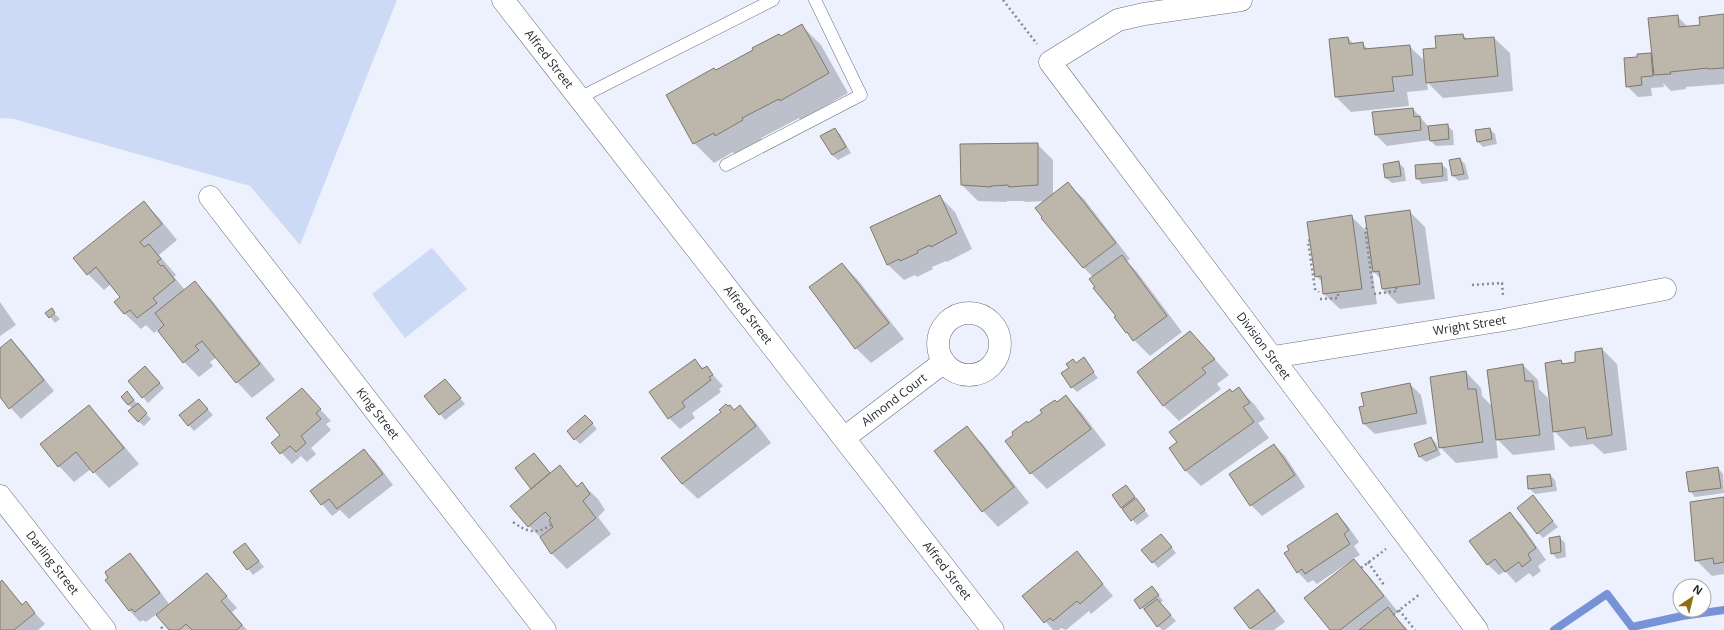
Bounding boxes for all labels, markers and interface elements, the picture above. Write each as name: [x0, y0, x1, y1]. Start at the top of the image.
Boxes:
street label: Alfred Street: [521, 26, 578, 92]
street label: Alfred Street: [720, 282, 777, 348]
street label: Division Street: [1233, 308, 1295, 383]
street label: Wright Street: [1432, 311, 1507, 339]
street label: Almond Court: [858, 369, 930, 430]
street label: King Street: [353, 384, 403, 443]
street label: Darling Street: [22, 527, 83, 598]
street label: Alfred Street: [919, 537, 976, 603]
north arrow: [1672, 578, 1712, 618]
text: N: [1690, 581, 1706, 598]

